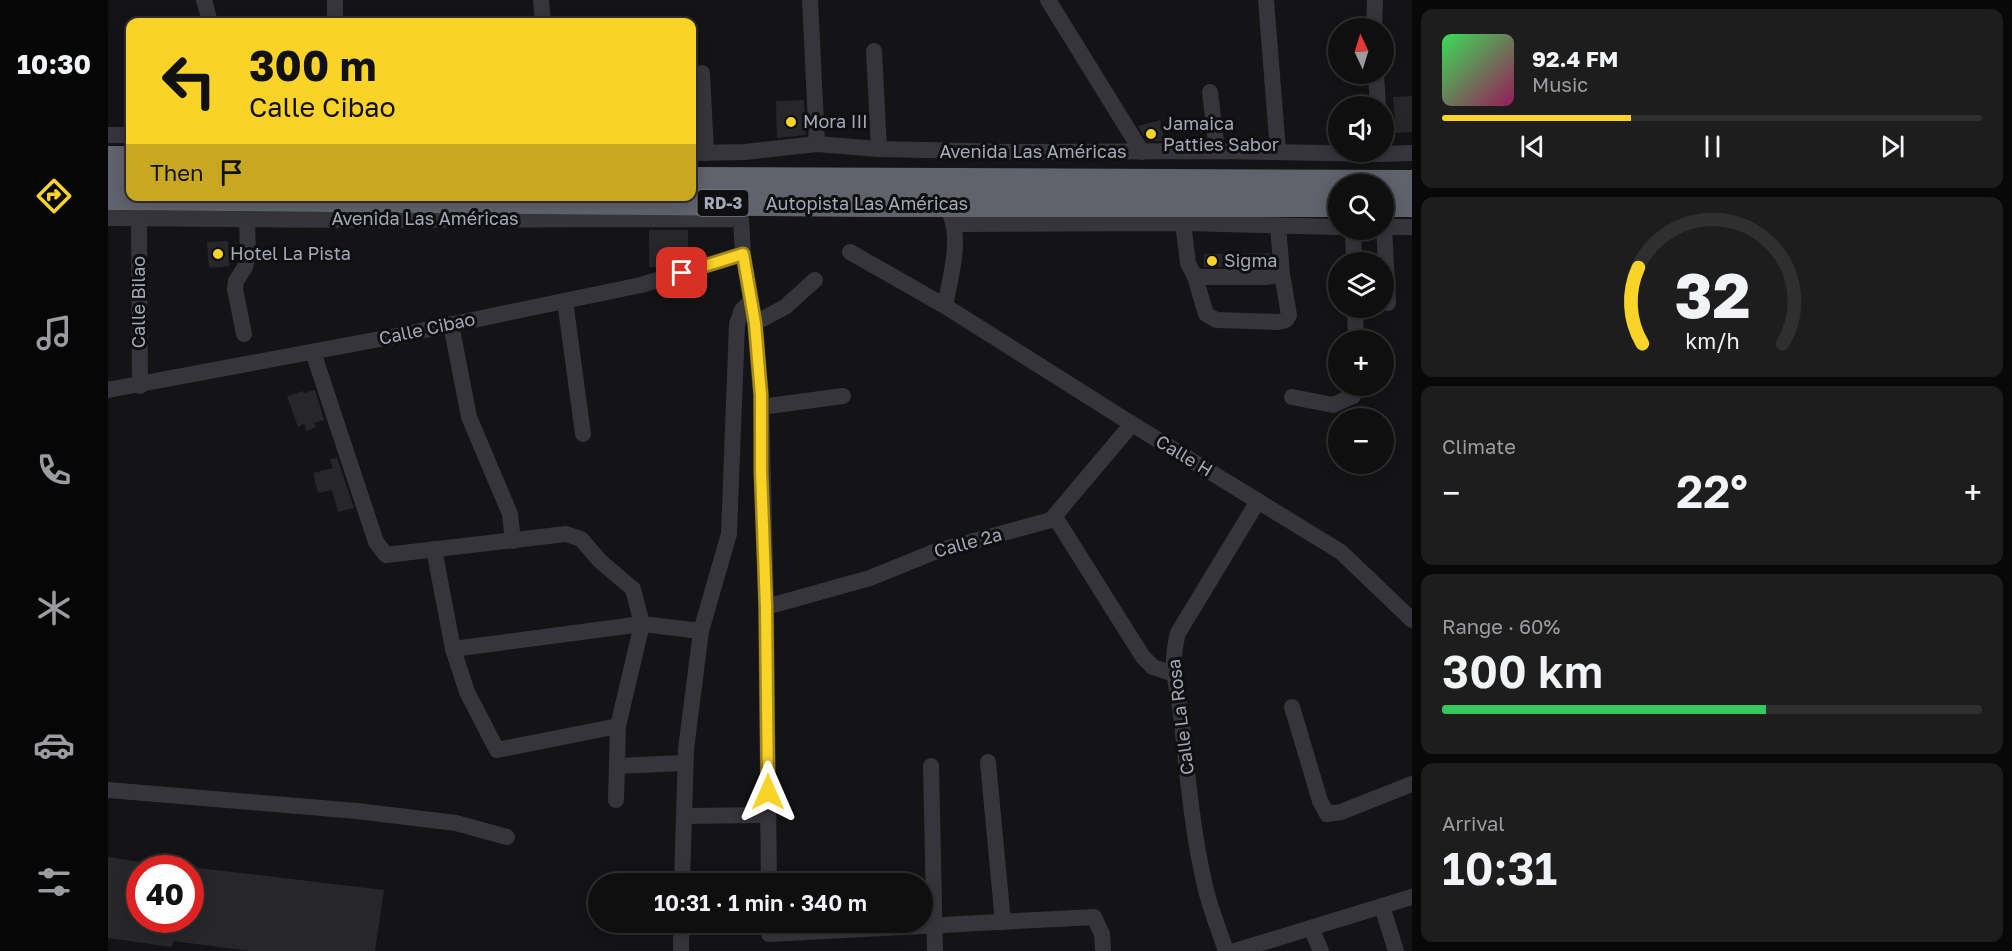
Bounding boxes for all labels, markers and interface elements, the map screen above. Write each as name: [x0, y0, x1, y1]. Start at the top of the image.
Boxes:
north arrow: [1328, 18, 1394, 84]
map controls: [1328, 18, 1394, 474]
text: 300 m: [249, 40, 376, 90]
icon: left: [150, 42, 228, 120]
text: 92.4 FM: [1532, 45, 1618, 72]
text: 10:30: [17, 48, 91, 80]
text: Music: [1532, 72, 1588, 96]
text: Calle Cibao: [249, 91, 396, 123]
button: sound: [1328, 96, 1394, 162]
place label: Mora III: [803, 110, 868, 132]
place label: Jamaica Patties Sabor: [1163, 112, 1279, 155]
marker: Mora III: [784, 115, 798, 129]
marker: Jamaica Patties Sabor: [1144, 127, 1158, 141]
icon: previous: [1516, 130, 1549, 163]
icon: pause: [1696, 130, 1729, 163]
icon: next: [1876, 130, 1909, 163]
street label: Avenida Las Américas: [939, 140, 1127, 162]
icon: arrive: [215, 156, 248, 189]
text: Then: [150, 159, 203, 186]
button: search: [1328, 174, 1394, 240]
icon: directions: [33, 175, 75, 217]
road number: RD-3: [698, 190, 748, 216]
street label: Autopista Las Américas: [766, 192, 968, 214]
street label: Avenida Las Américas: [331, 207, 519, 229]
place label: Hotel La Pista: [230, 242, 351, 264]
marker: Hotel La Pista: [211, 247, 225, 261]
pin: [656, 247, 707, 298]
place label: Sigma: [1224, 249, 1278, 271]
button: layers: [1328, 252, 1394, 318]
marker: Sigma: [1205, 254, 1219, 268]
street label: Calle Bilao: [127, 256, 149, 348]
icon: arrive: [665, 256, 698, 289]
text: 32: [1674, 257, 1750, 332]
street label: Calle Cibao: [377, 307, 477, 349]
icon: music: [33, 312, 75, 354]
text: km/h: [1685, 329, 1739, 355]
button: +: [1328, 330, 1394, 396]
button: −: [1328, 408, 1394, 474]
street label: Calle H: [1152, 430, 1217, 481]
text: Climate: [1442, 434, 1516, 458]
icon: phone: [33, 449, 75, 491]
text: 22°: [1676, 464, 1748, 518]
text: −: [1442, 473, 1460, 512]
text: +: [1964, 473, 1982, 512]
street label: Calle 2a: [931, 522, 1004, 562]
icon: climate: [33, 587, 75, 629]
text: Range · 60%: [1442, 614, 1560, 638]
text: 300 km: [1442, 644, 1603, 698]
street label: Calle La Rosa: [1162, 658, 1198, 776]
icon: car: [33, 724, 75, 766]
position arrow: [736, 760, 800, 824]
text: Arrival: [1442, 811, 1505, 835]
text: 10:31: [1442, 841, 1557, 895]
speed limit sign: 40: [126, 855, 204, 933]
icon: filters: [33, 861, 75, 903]
text: 10:31 · 1 min · 340 m: [654, 889, 867, 916]

